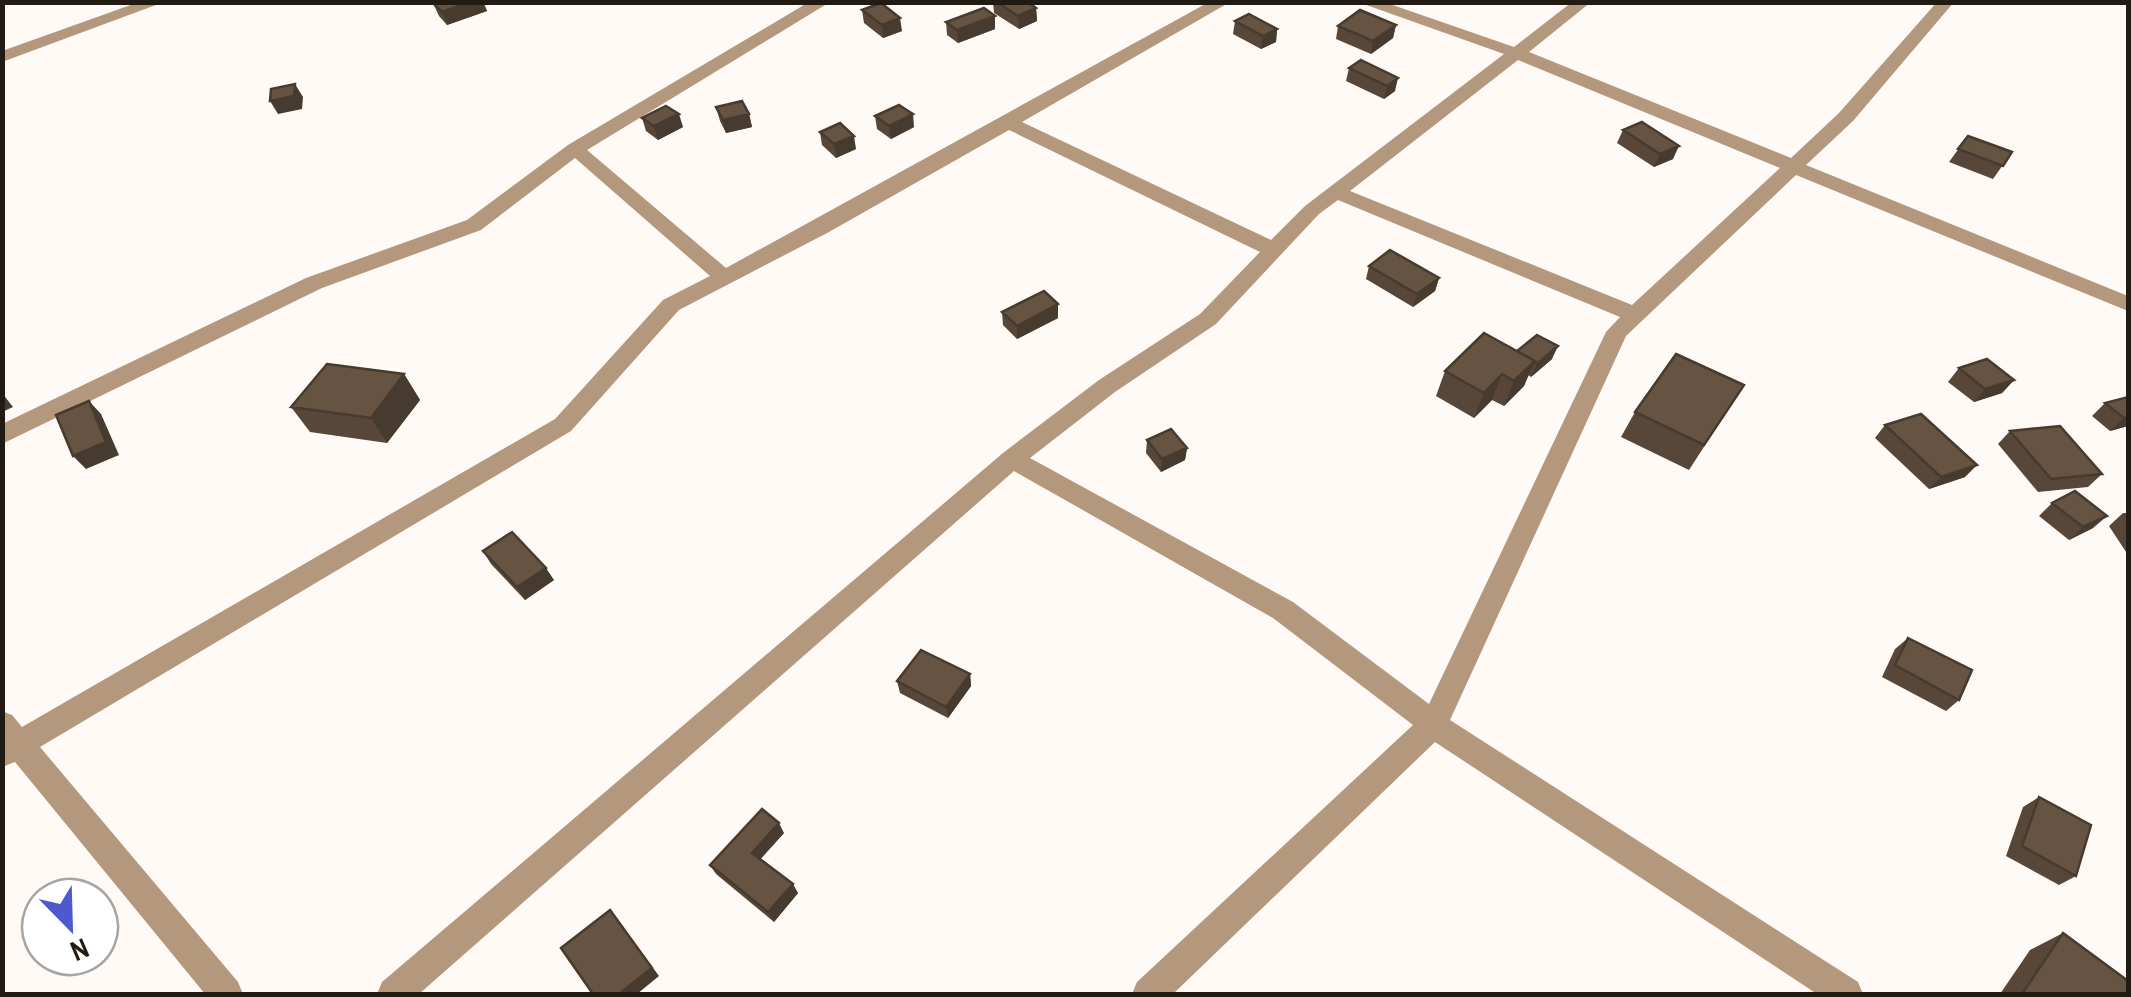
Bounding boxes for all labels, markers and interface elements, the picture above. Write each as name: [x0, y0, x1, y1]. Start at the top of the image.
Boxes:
north arrow: [20, 877, 120, 977]
text: N: [65, 929, 95, 971]

